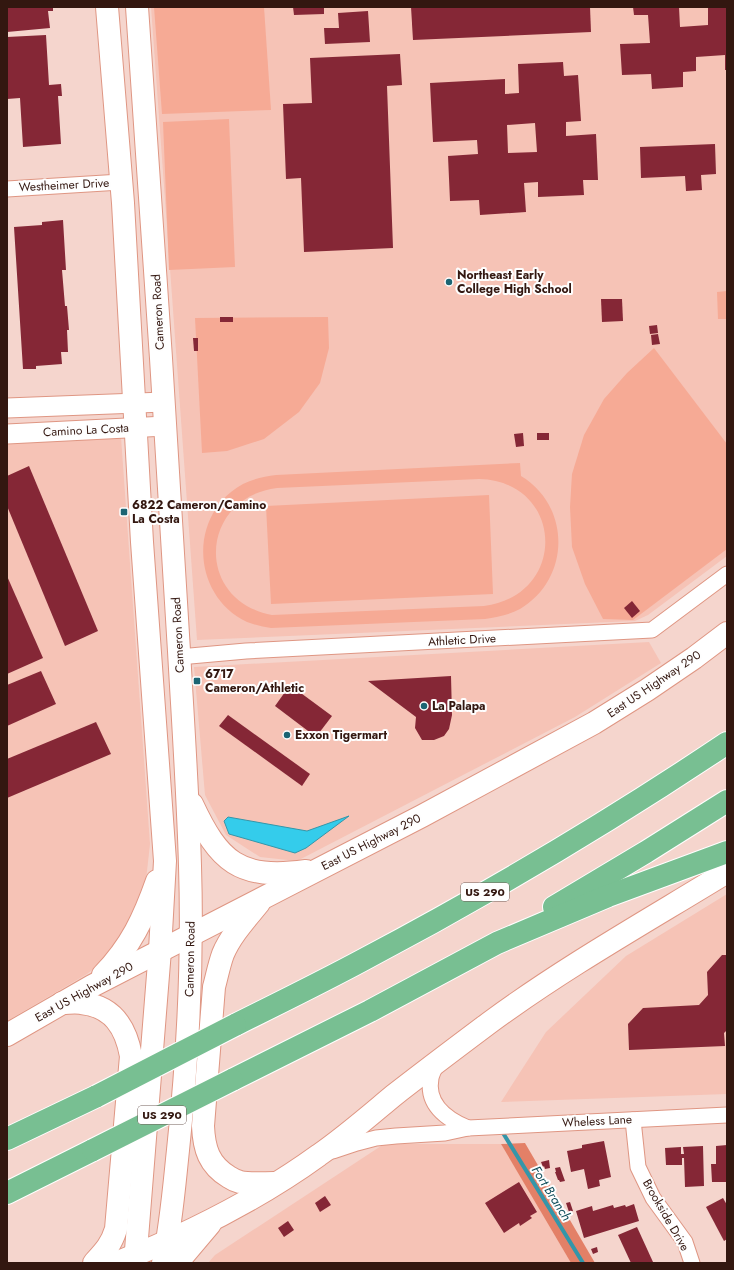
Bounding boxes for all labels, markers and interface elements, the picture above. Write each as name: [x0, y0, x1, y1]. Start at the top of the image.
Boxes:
street label: Westheimer Drive: [18, 174, 110, 196]
place label: Northeast Early College High School: [457, 266, 572, 298]
street label: Cameron Road: [147, 274, 169, 350]
marker: Northeast Early College High School: [444, 277, 454, 287]
street label: Camino La Costa: [43, 419, 130, 441]
place label: 6822 Cameron/Camino La Costa: [132, 496, 266, 528]
marker: 6822 Cameron/Camino La Costa: [119, 507, 129, 517]
street label: Cameron Road: [167, 597, 189, 673]
street label: Athletic Drive: [428, 629, 496, 651]
street label: East US Highway 290: [603, 646, 705, 722]
place label: 6717 Cameron/Athletic: [205, 665, 304, 697]
marker: 6717 Cameron/Athletic: [192, 676, 202, 686]
place label: La Palapa: [432, 697, 486, 715]
marker: La Palapa: [419, 701, 429, 711]
place label: Exxon Tigermart: [295, 726, 387, 744]
marker: Exxon Tigermart: [282, 730, 292, 740]
street label: East US Highway 290: [318, 809, 424, 875]
road number: US 290: [461, 883, 509, 901]
street label: Cameron Road: [180, 921, 200, 997]
street label: East US Highway 290: [32, 957, 136, 1027]
road number: US 290: [138, 1106, 186, 1124]
street label: Wheless Lane: [561, 1110, 633, 1132]
water label: Fort Branch: [527, 1162, 576, 1225]
street label: Brookside Drive: [638, 1176, 694, 1254]

